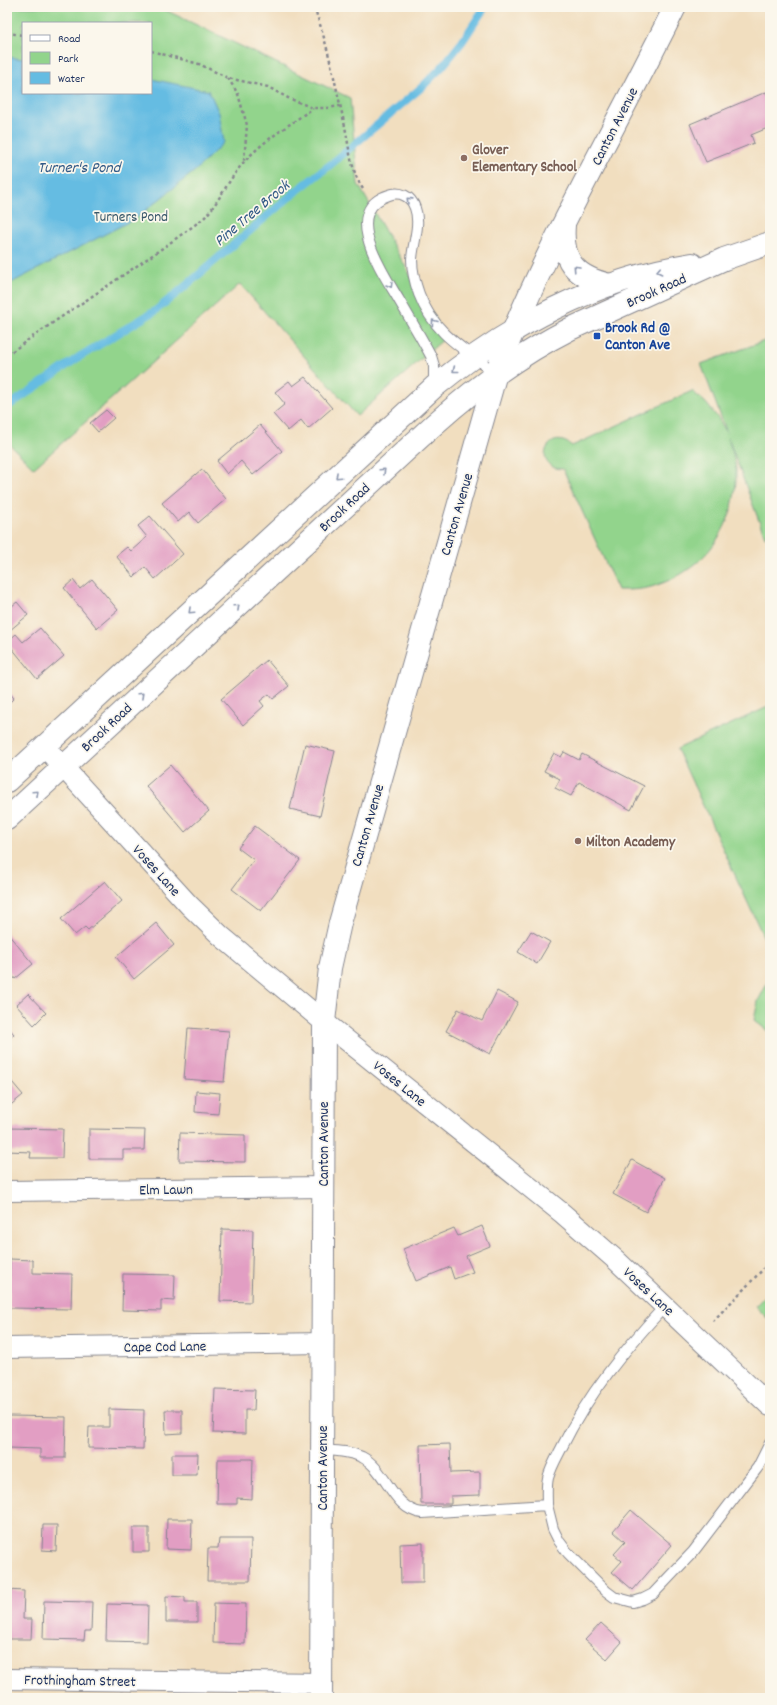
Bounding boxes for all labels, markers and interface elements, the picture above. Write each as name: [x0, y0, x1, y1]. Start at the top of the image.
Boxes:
legend: [22, 22, 152, 94]
text: Road: [58, 31, 80, 48]
text: Park: [58, 51, 79, 68]
text: Water: [58, 71, 85, 88]
street label: Canton Avenue: [587, 84, 645, 170]
place label: Glover Elementary School: [472, 140, 577, 179]
marker: Glover Elementary School: [459, 153, 469, 163]
water label: Turner's Pond: [38, 157, 123, 180]
water label: Pine Tree Brook: [210, 174, 297, 253]
one-way arrow: [406, 197, 414, 205]
park label: Turners Pond: [94, 207, 168, 229]
one-way arrow: [573, 265, 581, 273]
one-way arrow: [655, 266, 662, 274]
street label: Brook Road: [623, 269, 690, 315]
one-way arrow: [386, 281, 393, 288]
place label: Brook Rd @ Canton Ave: [605, 318, 670, 357]
one-way arrow: [431, 319, 438, 326]
marker: Brook Rd @ Canton Ave: [592, 331, 602, 341]
one-way arrow: [452, 365, 459, 372]
one-way arrow: [379, 468, 386, 475]
street label: Canton Avenue: [436, 470, 480, 558]
one-way arrow: [335, 471, 343, 478]
street label: Brook Road: [315, 479, 376, 538]
one-way arrow: [232, 604, 239, 611]
one-way arrow: [188, 606, 196, 614]
one-way arrow: [136, 692, 144, 700]
street label: Brook Road: [77, 699, 138, 758]
street label: Canton Avenue: [347, 781, 391, 869]
one-way arrow: [31, 790, 38, 797]
place label: Milton Academy: [586, 832, 676, 854]
marker: Milton Academy: [573, 836, 583, 846]
street label: Voses Lane: [126, 840, 185, 902]
street label: Voses Lane: [367, 1056, 431, 1113]
street label: Canton Avenue: [314, 1101, 336, 1187]
street label: Elm Lawn: [139, 1180, 193, 1202]
street label: Voses Lane: [617, 1263, 679, 1322]
street label: Cape Cod Lane: [124, 1336, 207, 1360]
street label: Canton Avenue: [313, 1425, 335, 1511]
street label: Frothingham Street: [24, 1670, 136, 1694]

